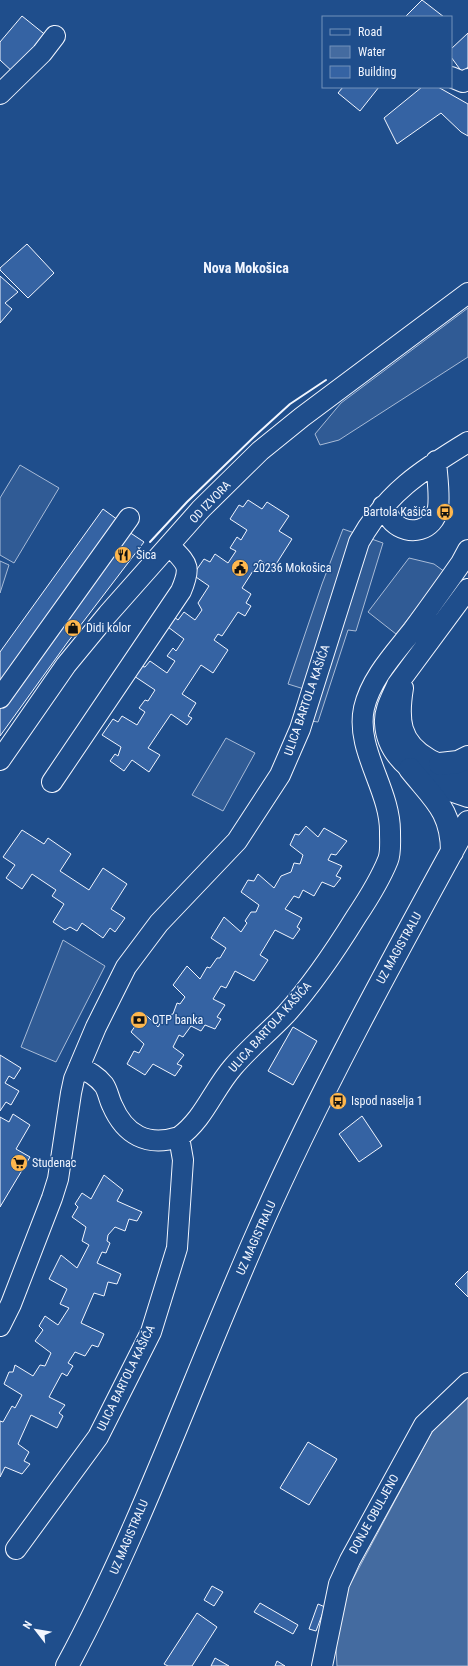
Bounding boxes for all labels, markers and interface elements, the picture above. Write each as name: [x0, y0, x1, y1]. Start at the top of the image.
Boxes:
legend: [322, 16, 452, 88]
text: Road: [358, 25, 382, 39]
text: Water: [358, 45, 386, 59]
text: Building: [358, 65, 396, 79]
district label: Nova Mokošica: [203, 260, 289, 276]
street label: OD IZVORA: [186, 478, 234, 526]
bus stop icon: Bartola Kašića: [435, 502, 455, 522]
place label: Bartola Kašića: [363, 505, 432, 519]
restaurant icon: Šica: [113, 545, 133, 565]
place label: Šica: [136, 547, 157, 562]
public building icon: 20236 Mokošica: [230, 558, 250, 578]
place label: 20236 Mokošica: [253, 561, 332, 575]
shop icon: Didi kolor: [63, 618, 83, 638]
place label: Didi kolor: [86, 621, 131, 635]
street label: ULICA BARTOLA KAŠIĆA: [280, 642, 333, 757]
street label: UZ MAGISTRALU: [374, 909, 425, 986]
street label: ULICA BARTOLA KAŠIĆA: [225, 978, 314, 1075]
bank icon: OTP banka: [129, 1010, 149, 1030]
place label: OTP banka: [152, 1013, 204, 1027]
bus stop icon: Ispod naselja 1: [328, 1091, 348, 1111]
place label: Ispod naselja 1: [351, 1094, 423, 1108]
supermarket icon: Studenac: [9, 1153, 29, 1173]
place label: Studenac: [32, 1156, 77, 1170]
street label: UZ MAGISTRALU: [233, 1198, 279, 1277]
street label: ULICA BARTOLA KAŠIĆA: [93, 1322, 158, 1433]
street label: DONJE OBULJENO: [346, 1472, 402, 1556]
street label: UZ MAGISTRALU: [107, 1497, 151, 1576]
north arrow: [16, 1610, 56, 1650]
text: N: [21, 1619, 35, 1631]

